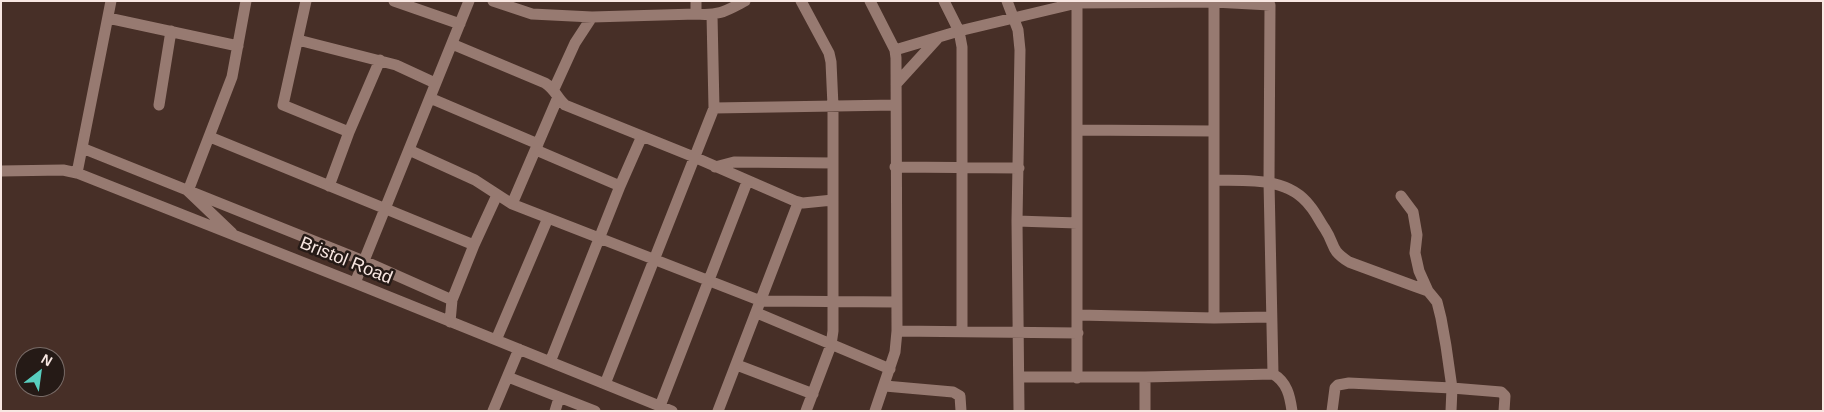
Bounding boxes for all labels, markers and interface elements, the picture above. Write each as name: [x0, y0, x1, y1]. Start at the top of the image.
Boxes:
street label: Bristol Road: [297, 233, 395, 289]
north arrow: [15, 347, 65, 397]
text: N: [39, 350, 55, 369]

